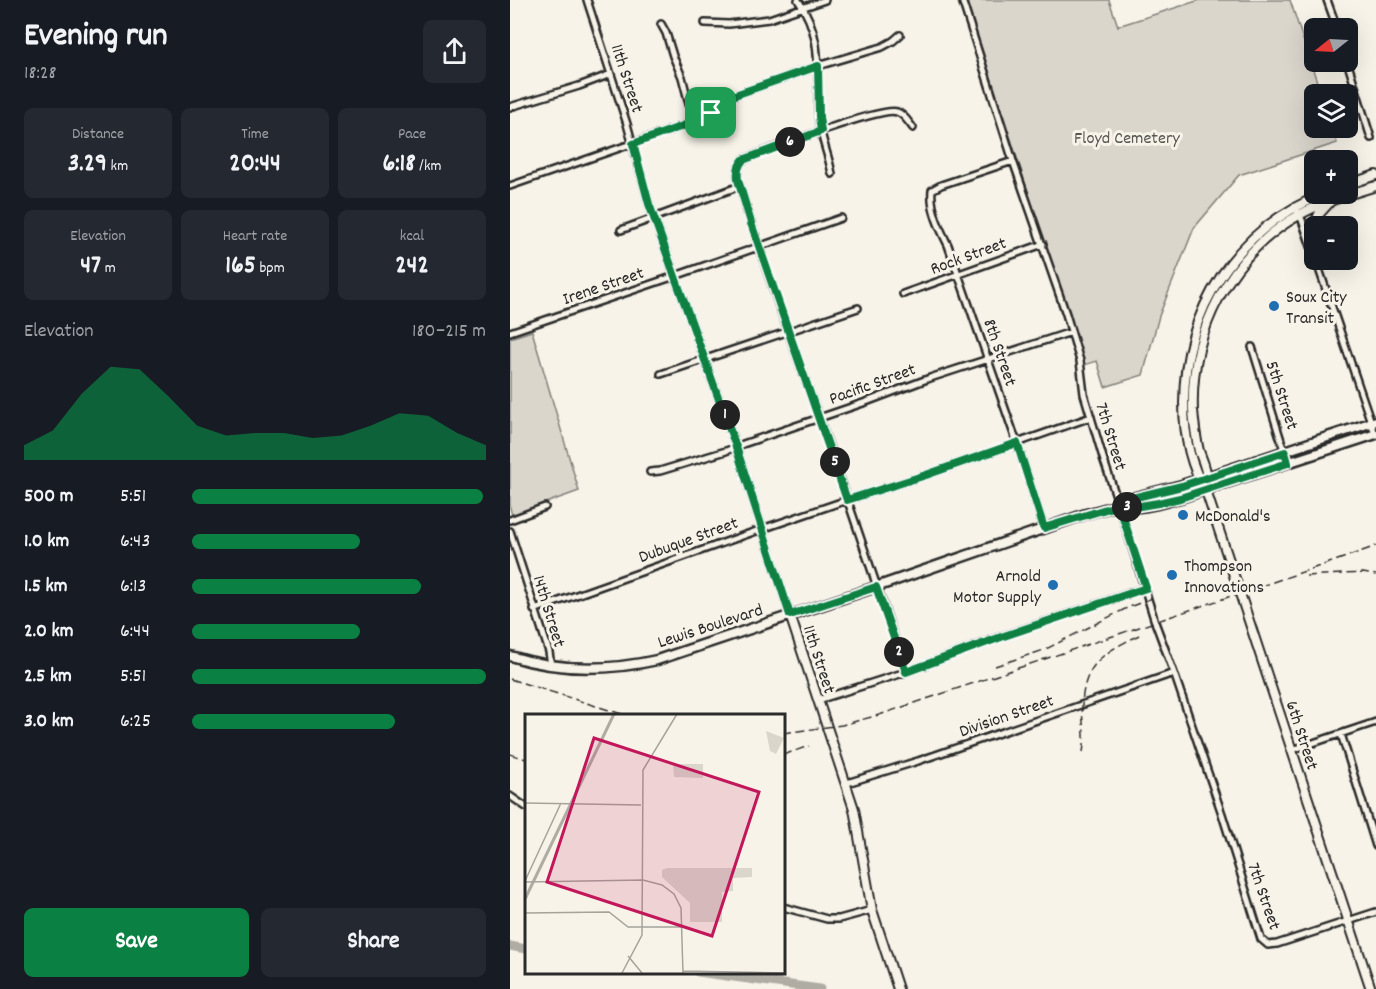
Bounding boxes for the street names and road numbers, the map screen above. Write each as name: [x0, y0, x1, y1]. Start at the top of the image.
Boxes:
street label: 11th Street: [603, 41, 649, 117]
street label: Rock Street: [927, 232, 1011, 283]
street label: Irene Street: [560, 262, 648, 313]
street label: 8th Street: [975, 316, 1022, 390]
street label: Pacific Street: [826, 358, 920, 413]
street label: 5th Street: [1258, 358, 1304, 434]
street label: 7th Street: [1087, 400, 1132, 474]
street label: Dubuque Street: [636, 512, 742, 571]
street label: 14th Street: [525, 573, 571, 651]
street label: Lewis Boulevard: [655, 599, 767, 656]
street label: 11th Street: [795, 622, 841, 698]
street label: Division Street: [956, 689, 1058, 745]
street label: 6th Street: [1278, 698, 1324, 774]
street label: 7th Street: [1239, 860, 1286, 934]

